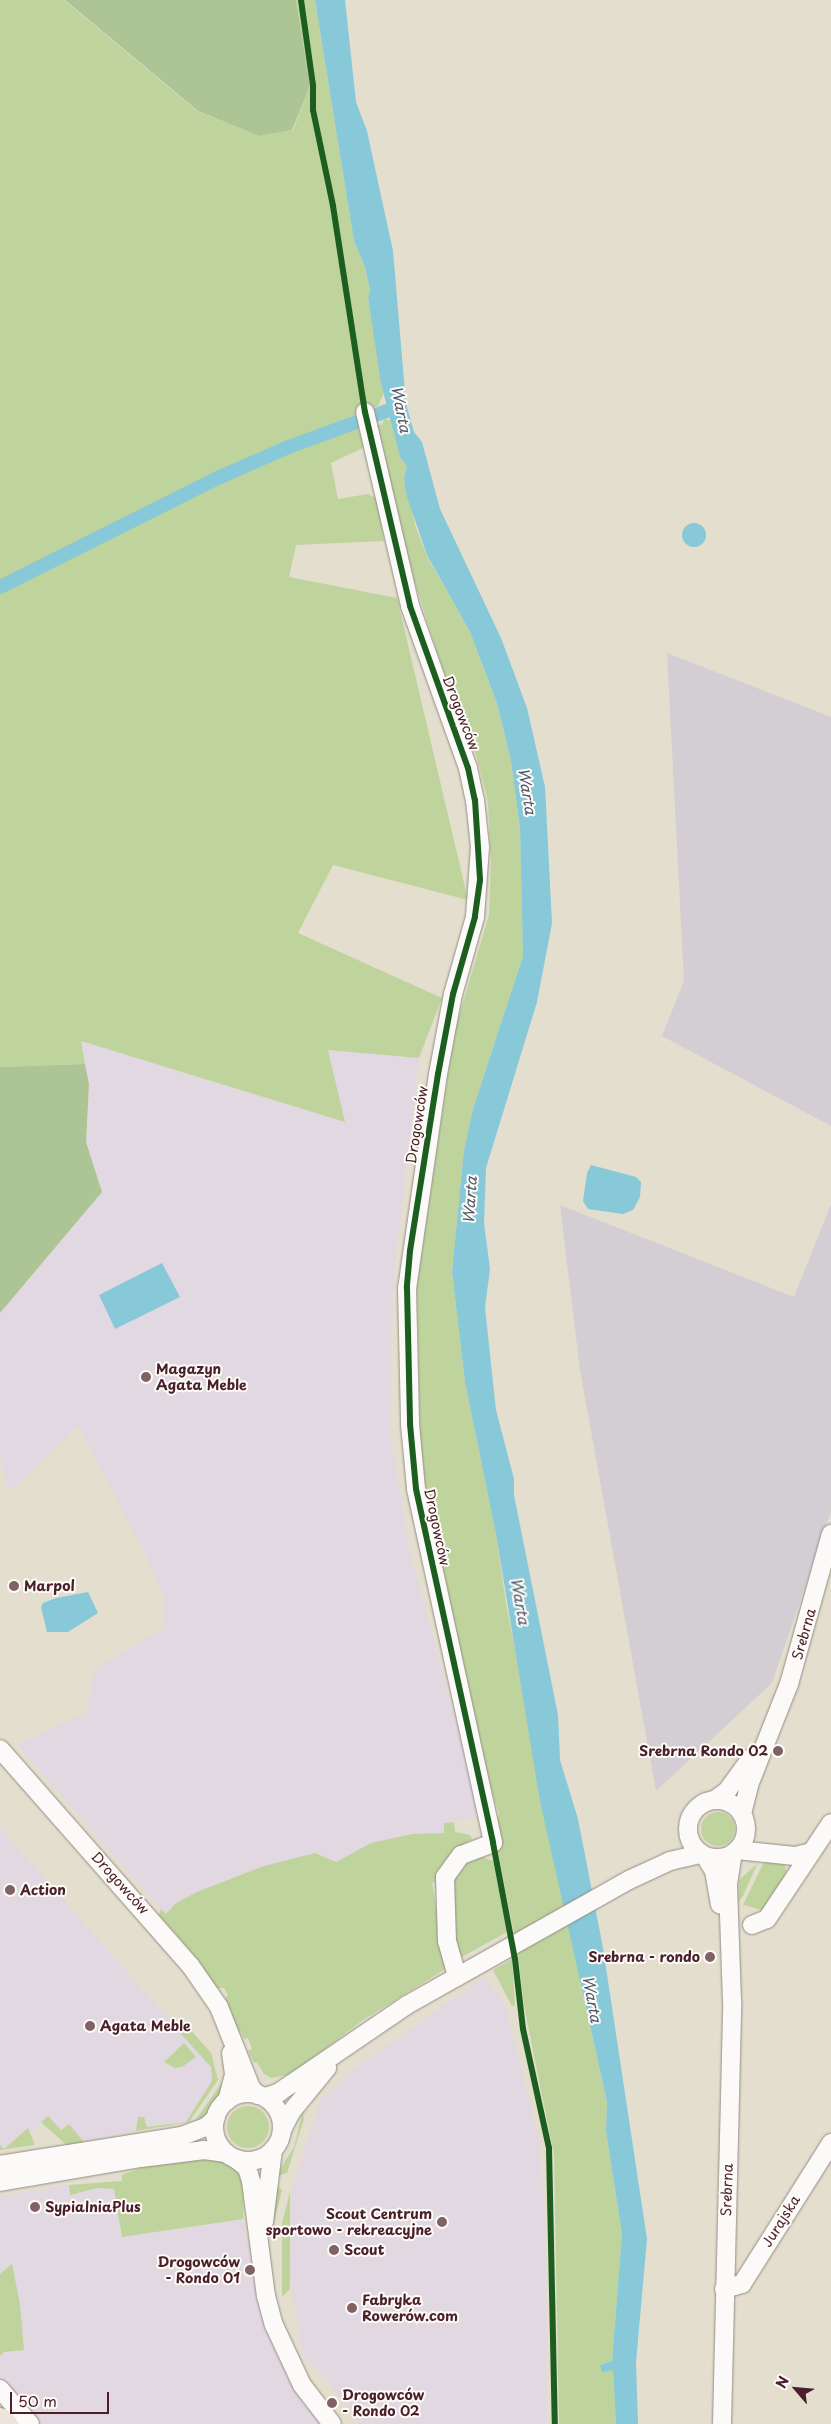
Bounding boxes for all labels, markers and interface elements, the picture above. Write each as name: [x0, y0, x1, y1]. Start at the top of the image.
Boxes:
water label: Warta: [389, 384, 415, 434]
street label: Drogowców: [439, 673, 483, 753]
water label: Warta: [515, 766, 541, 816]
street label: Drogowców: [403, 1085, 431, 1165]
water label: Warta: [458, 1176, 480, 1224]
place label: Magazyn Agata Meble: [156, 1361, 246, 1394]
marker: Magazyn Agata Meble: [140, 1371, 152, 1383]
street label: Drogowców: [421, 1487, 453, 1567]
water label: Warta: [508, 1576, 534, 1626]
place label: Marpol: [24, 1578, 75, 1594]
marker: Marpol: [8, 1580, 20, 1592]
street label: Srebrna: [789, 1606, 819, 1662]
place label: Srebrna Rondo 02: [640, 1743, 768, 1759]
marker: Srebrna Rondo 02: [772, 1745, 784, 1757]
street label: Drogowców: [88, 1848, 152, 1918]
place label: Action: [20, 1882, 66, 1898]
marker: Action: [4, 1884, 16, 1896]
place label: Srebrna - rondo: [588, 1949, 700, 1965]
marker: Srebrna - rondo: [704, 1951, 716, 1963]
water label: Warta: [580, 1974, 606, 2024]
place label: Agata Meble: [100, 2018, 190, 2034]
marker: Agata Meble: [84, 2020, 96, 2032]
street label: Srebrna: [718, 2163, 736, 2217]
street label: Jurajska: [759, 2192, 803, 2250]
place label: SypialniaPlus: [45, 2199, 141, 2215]
marker: SypialniaPlus: [29, 2201, 41, 2213]
place label: Scout Centrum sportowo - rekreacyjne: [266, 2206, 432, 2238]
marker: Scout Centrum sportowo - rekreacyjne: [436, 2216, 448, 2228]
place label: Scout: [344, 2242, 384, 2258]
marker: Scout: [328, 2244, 340, 2256]
place label: Drogowców - Rondo 01: [158, 2254, 240, 2286]
marker: Drogowców - Rondo 01: [244, 2264, 256, 2276]
place label: Fabryka Rowerów.com: [362, 2292, 458, 2324]
marker: Fabryka Rowerów.com: [346, 2302, 358, 2314]
north arrow: [771, 2364, 821, 2414]
text: N: [770, 2372, 794, 2392]
scale bar: [12, 2382, 111, 2414]
place label: Drogowców - Rondo 02: [342, 2387, 424, 2420]
text: 50 m: [18, 2389, 57, 2412]
marker: Drogowców - Rondo 02: [326, 2397, 338, 2409]

